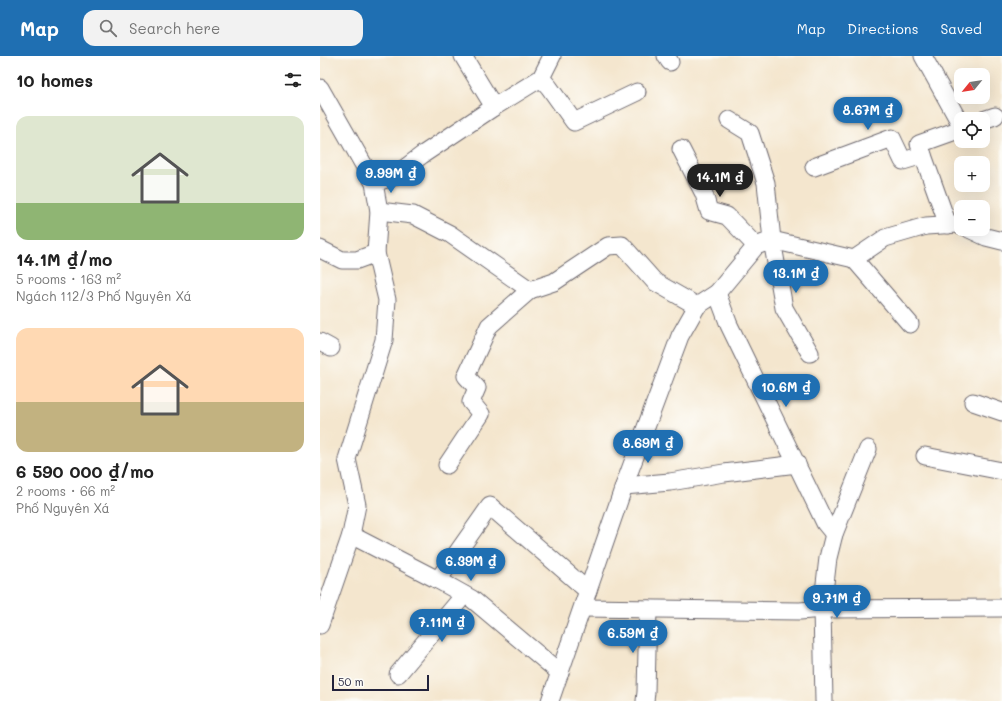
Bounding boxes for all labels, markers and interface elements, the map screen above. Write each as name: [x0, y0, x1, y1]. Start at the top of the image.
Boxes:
search box: [83, 10, 363, 46]
text: Map: [20, 16, 59, 41]
icon: search: [97, 17, 119, 39]
text: Search here: [129, 18, 220, 38]
text: Map: [797, 19, 825, 38]
text: Directions: [847, 19, 918, 38]
text: Saved: [940, 19, 982, 38]
north arrow: [954, 68, 990, 104]
map controls: [954, 68, 990, 236]
text: 10 homes: [16, 69, 93, 91]
icon: filters: [282, 69, 304, 91]
pin: 8.67M ₫: [831, 97, 905, 131]
text: 8.67M ₫: [842, 101, 894, 118]
button: locate: [954, 112, 990, 148]
icon: home: [124, 142, 196, 214]
button: +: [954, 156, 990, 192]
pin: 9.99M ₫: [354, 160, 428, 194]
text: 9.99M ₫: [365, 164, 417, 181]
pin: 14.1M ₫: [683, 164, 757, 198]
text: 14.1M ₫: [696, 168, 744, 185]
button: −: [954, 200, 990, 236]
text: 14.1M ₫/mo: [16, 248, 112, 270]
pin: 13.1M ₫: [759, 260, 833, 294]
text: 13.1M ₫: [772, 264, 820, 281]
text: 5 rooms · 163 m²: [16, 270, 121, 287]
text: Ngách 112/3 Phố Nguyên Xá: [16, 287, 192, 304]
icon: home: [124, 354, 196, 426]
pin: 10.6M ₫: [749, 374, 823, 408]
text: 10.6M ₫: [761, 378, 811, 395]
pin: 8.69M ₫: [611, 430, 685, 464]
text: 8.69M ₫: [622, 434, 674, 451]
text: 6 590 000 ₫/mo: [16, 460, 154, 482]
text: 2 rooms · 66 m²: [16, 482, 115, 499]
text: Phố Nguyên Xá: [16, 499, 110, 516]
pin: 6.39M ₫: [434, 548, 508, 582]
text: 6.39M ₫: [445, 552, 497, 569]
pin: 9.71M ₫: [800, 585, 874, 619]
text: 9.71M ₫: [813, 589, 861, 606]
pin: 7.11M ₫: [405, 609, 479, 643]
text: 7.11M ₫: [419, 613, 465, 630]
pin: 6.59M ₫: [596, 620, 670, 654]
text: 6.59M ₫: [607, 624, 659, 641]
scale bar: [332, 673, 429, 692]
text: 50 m: [338, 674, 364, 689]

